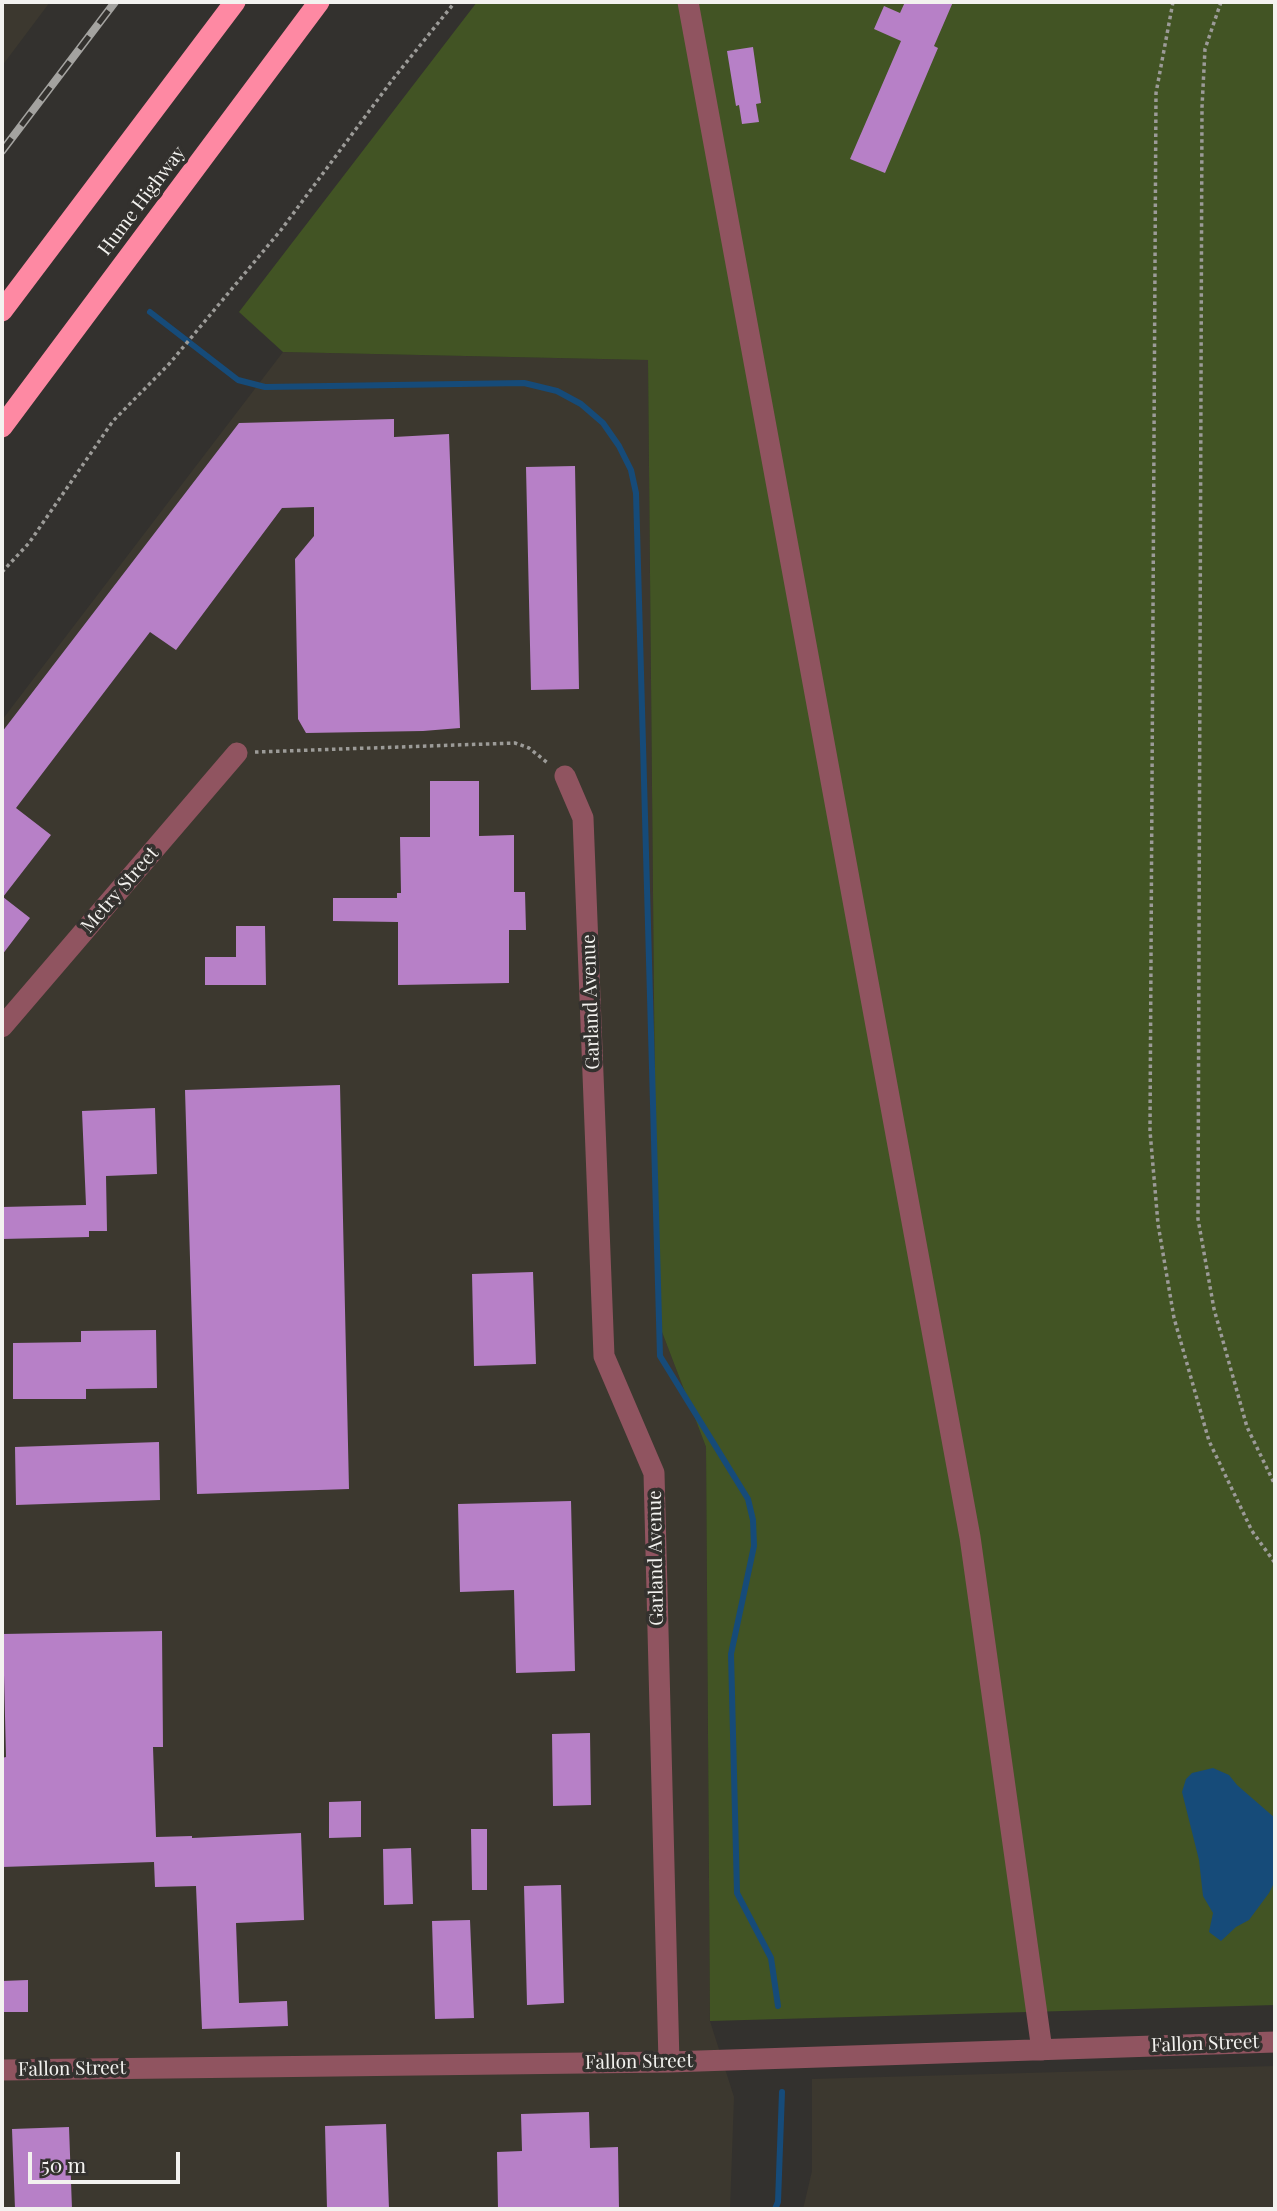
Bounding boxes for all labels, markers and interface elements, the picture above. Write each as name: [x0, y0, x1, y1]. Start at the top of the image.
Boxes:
street label: Hume Highway: [94, 142, 190, 260]
street label: Metry Street: [77, 842, 163, 938]
street label: Garland Avenue: [577, 934, 605, 1070]
street label: Garland Avenue: [643, 1490, 669, 1626]
street label: Fallon Street: [1151, 2031, 1259, 2057]
street label: Fallon Street: [585, 2050, 693, 2074]
street label: Fallon Street: [18, 2057, 126, 2081]
scale bar: [32, 2138, 184, 2182]
text: 50 m: [41, 2150, 86, 2178]

